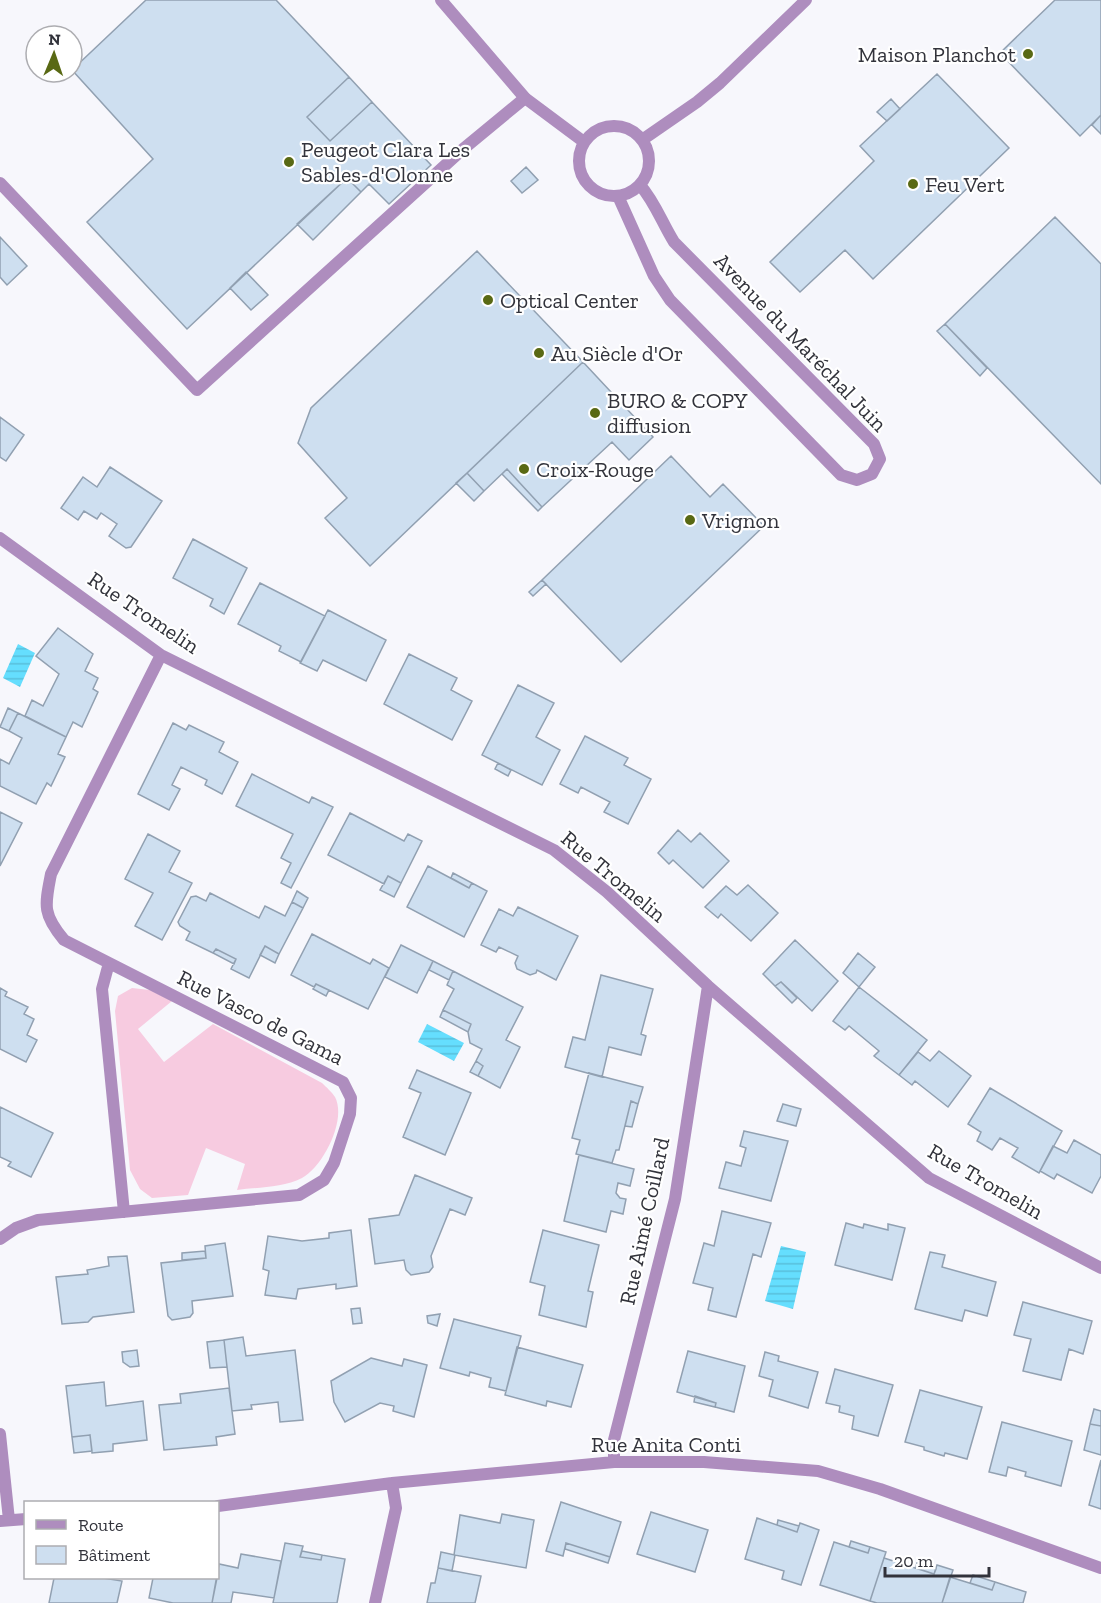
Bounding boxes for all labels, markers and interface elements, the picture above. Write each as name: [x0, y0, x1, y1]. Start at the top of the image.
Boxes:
north arrow: [24, 24, 84, 84]
text: N: [48, 30, 61, 49]
place label: Maison Planchot: [858, 41, 1017, 68]
marker: Maison Planchot: [1021, 47, 1035, 61]
place label: Peugeot Clara Les Sables-d'Olonne: [301, 136, 470, 188]
marker: Peugeot Clara Les Sables-d'Olonne: [282, 155, 296, 169]
place label: Feu Vert: [925, 171, 1005, 198]
marker: Feu Vert: [906, 177, 920, 191]
street label: Avenue du Maréchal Juin: [708, 247, 893, 438]
place label: Optical Center: [500, 287, 639, 314]
marker: Optical Center: [481, 293, 495, 307]
place label: Au Siècle d'Or: [551, 340, 683, 367]
marker: Au Siècle d'Or: [532, 346, 546, 360]
place label: BURO & COPY diffusion: [607, 387, 748, 439]
marker: BURO & COPY diffusion: [588, 406, 602, 420]
place label: Croix-Rouge: [536, 456, 654, 483]
marker: Croix-Rouge: [517, 462, 531, 476]
place label: Vrignon: [701, 507, 780, 534]
marker: Vrignon: [683, 513, 697, 527]
street label: Rue Tromelin: [83, 565, 205, 660]
street label: Rue Tromelin: [556, 825, 672, 928]
street label: Rue Vasco de Gama: [173, 964, 349, 1071]
street label: Rue Aimé Coillard: [614, 1135, 675, 1307]
street label: Rue Tromelin: [923, 1138, 1049, 1225]
street label: Rue Anita Conti: [591, 1431, 741, 1458]
legend: [24, 1501, 219, 1579]
text: Route: [78, 1514, 123, 1536]
scale bar: [885, 1540, 988, 1578]
text: Bâtiment: [78, 1544, 151, 1566]
text: 20 m: [894, 1550, 934, 1572]

